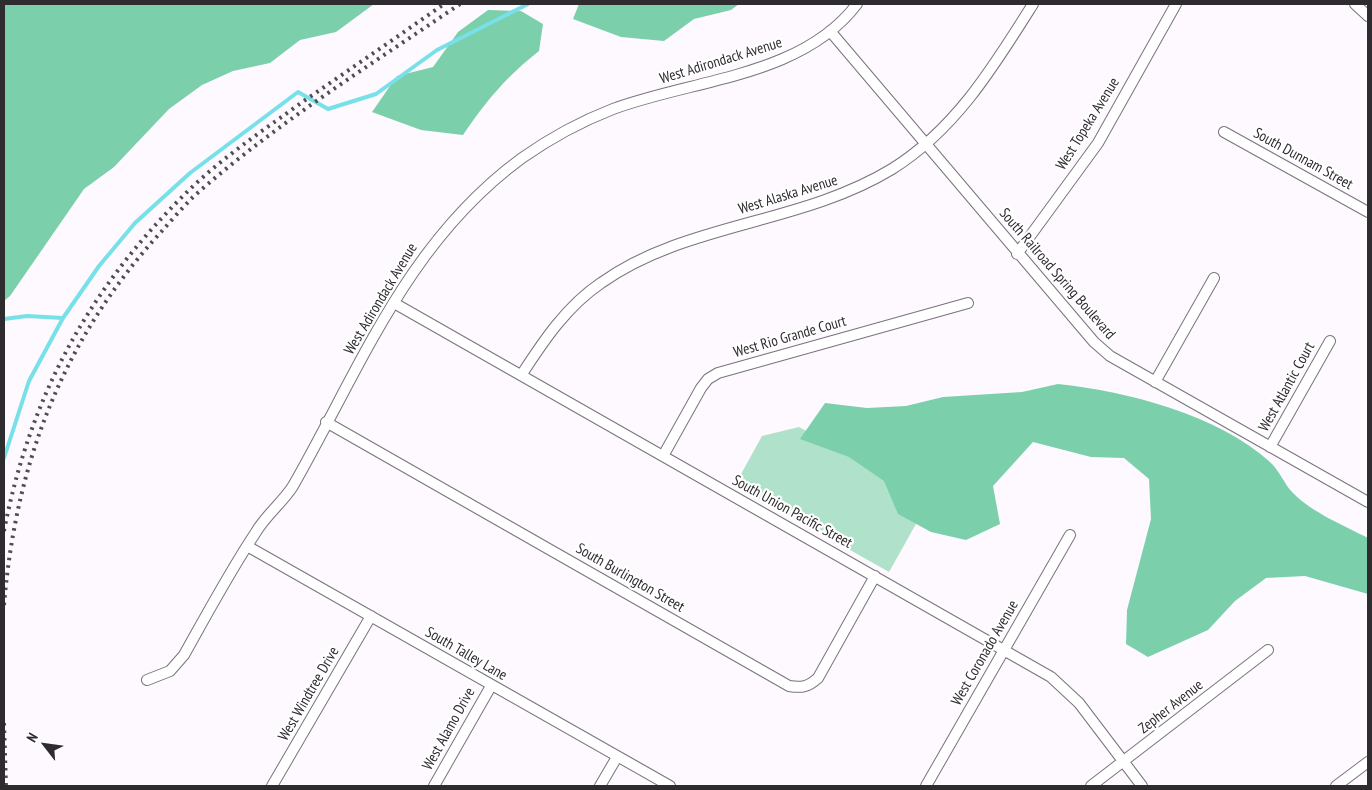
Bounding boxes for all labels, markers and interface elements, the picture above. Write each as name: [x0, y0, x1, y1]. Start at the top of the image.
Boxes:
street label: West Adirondack Avenue: [658, 34, 784, 88]
street label: West Topeka Avenue: [1052, 75, 1124, 173]
street label: South Dunnam Street: [1250, 124, 1356, 194]
street label: West Alaska Avenue: [736, 171, 840, 219]
street label: South Railroad Spring Boulevard: [995, 205, 1119, 343]
street label: West Adirondack Avenue: [341, 240, 421, 358]
street label: West Rio Grande Court: [732, 312, 848, 362]
street label: West Atlantic Court: [1255, 339, 1319, 435]
street label: South Union Pacific Street: [729, 472, 855, 552]
street label: South Burlington Street: [573, 540, 687, 616]
street label: West Coronado Avenue: [948, 597, 1022, 709]
street label: South Talley Lane: [422, 623, 510, 685]
street label: West Windtree Drive: [275, 644, 343, 744]
street label: Zepher Avenue: [1135, 676, 1207, 738]
street label: West Alamo Drive: [419, 685, 479, 773]
north arrow: [20, 720, 70, 770]
text: N: [22, 730, 42, 745]

